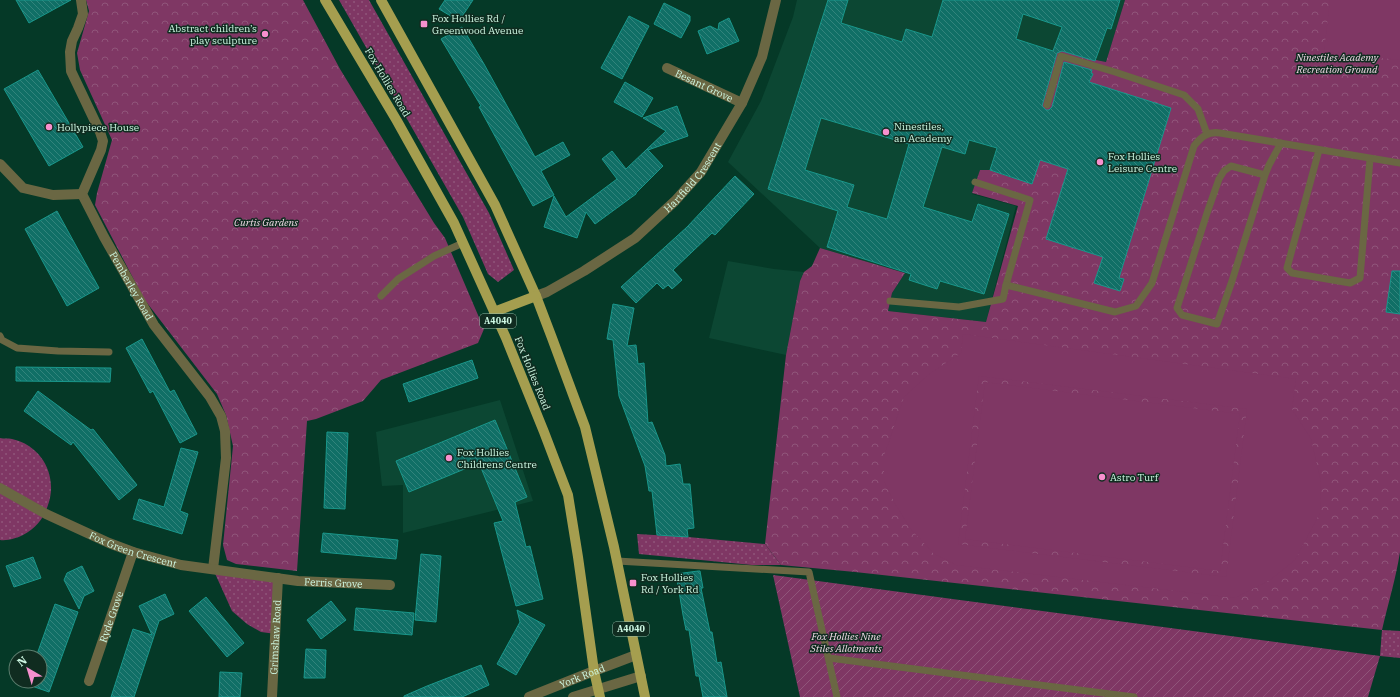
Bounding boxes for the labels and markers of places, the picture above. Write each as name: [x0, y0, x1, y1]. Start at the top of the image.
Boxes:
place label: Fox Hollies Rd / Greenwood Avenue: [432, 12, 523, 37]
marker: Fox Hollies Rd / Greenwood Avenue: [419, 19, 429, 29]
place label: Abstract children’s play sculpture: [169, 22, 257, 47]
marker: Abstract children’s play sculpture: [260, 29, 270, 39]
place label: Ninestiles, an Academy: [894, 120, 952, 145]
place label: Hollypiece House: [57, 121, 139, 134]
marker: Hollypiece House: [44, 122, 54, 132]
marker: Ninestiles, an Academy: [881, 127, 891, 137]
place label: Fox Hollies Leisure Centre: [1108, 150, 1177, 175]
marker: Fox Hollies Leisure Centre: [1095, 157, 1105, 167]
place label: Fox Hollies Childrens Centre: [457, 446, 537, 471]
marker: Fox Hollies Childrens Centre: [444, 453, 454, 463]
place label: Astro Turf: [1110, 471, 1159, 484]
marker: Astro Turf: [1097, 472, 1107, 482]
place label: Fox Hollies Rd / York Rd: [641, 571, 698, 596]
marker: Fox Hollies Rd / York Rd: [628, 578, 638, 588]

